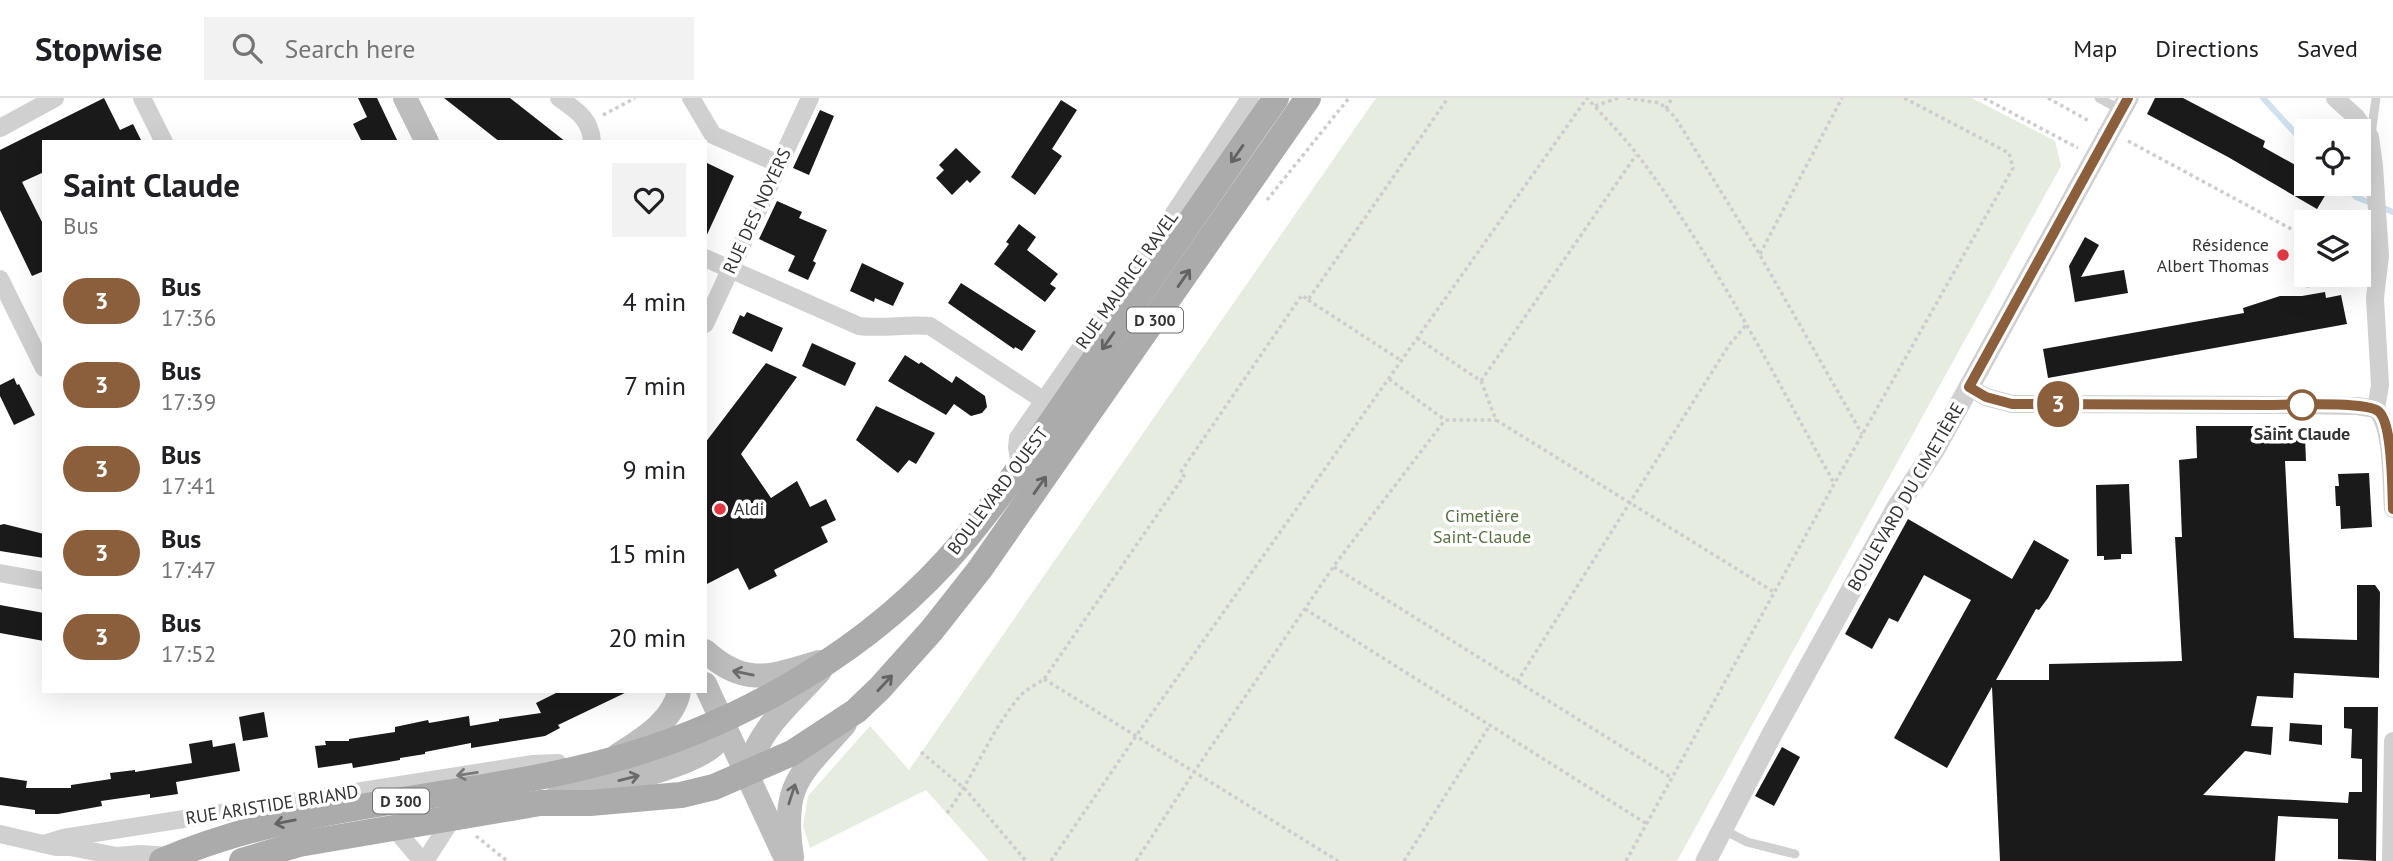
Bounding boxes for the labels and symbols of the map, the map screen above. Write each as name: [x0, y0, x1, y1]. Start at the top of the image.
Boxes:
street label: RUE DES NOYERS: [717, 144, 796, 277]
one-way arrow: [1230, 144, 1244, 163]
street label: RUE MAURICE RAVEL: [1070, 206, 1183, 353]
place label: Résidence Albert Thomas: [2157, 233, 2269, 277]
marker: Résidence Albert Thomas: [2275, 247, 2291, 263]
one-way arrow: [1177, 269, 1191, 288]
road number: D 300: [1127, 308, 1183, 332]
one-way arrow: [1101, 331, 1115, 350]
line badge: 3: [2035, 381, 2081, 427]
marker: Saint Claude: [2287, 390, 2317, 420]
street label: BOULEVARD DU CIMETIÈRE: [1842, 398, 1969, 595]
street label: BOULEVARD OUEST: [942, 422, 1053, 559]
place label: Saint Claude: [2254, 422, 2350, 445]
one-way arrow: [1033, 476, 1047, 495]
place label: Aldi: [734, 497, 764, 520]
marker: Aldi: [712, 501, 728, 517]
park label: Cimetière Saint-Claude: [1433, 504, 1531, 548]
one-way arrow: [732, 666, 755, 680]
one-way arrow: [876, 675, 893, 692]
one-way arrow: [457, 768, 479, 781]
one-way arrow: [618, 771, 640, 784]
street label: RUE ARISTIDE BRIAND: [184, 779, 360, 830]
one-way arrow: [787, 783, 799, 805]
road number: D 300: [373, 788, 429, 814]
one-way arrow: [274, 816, 296, 830]

